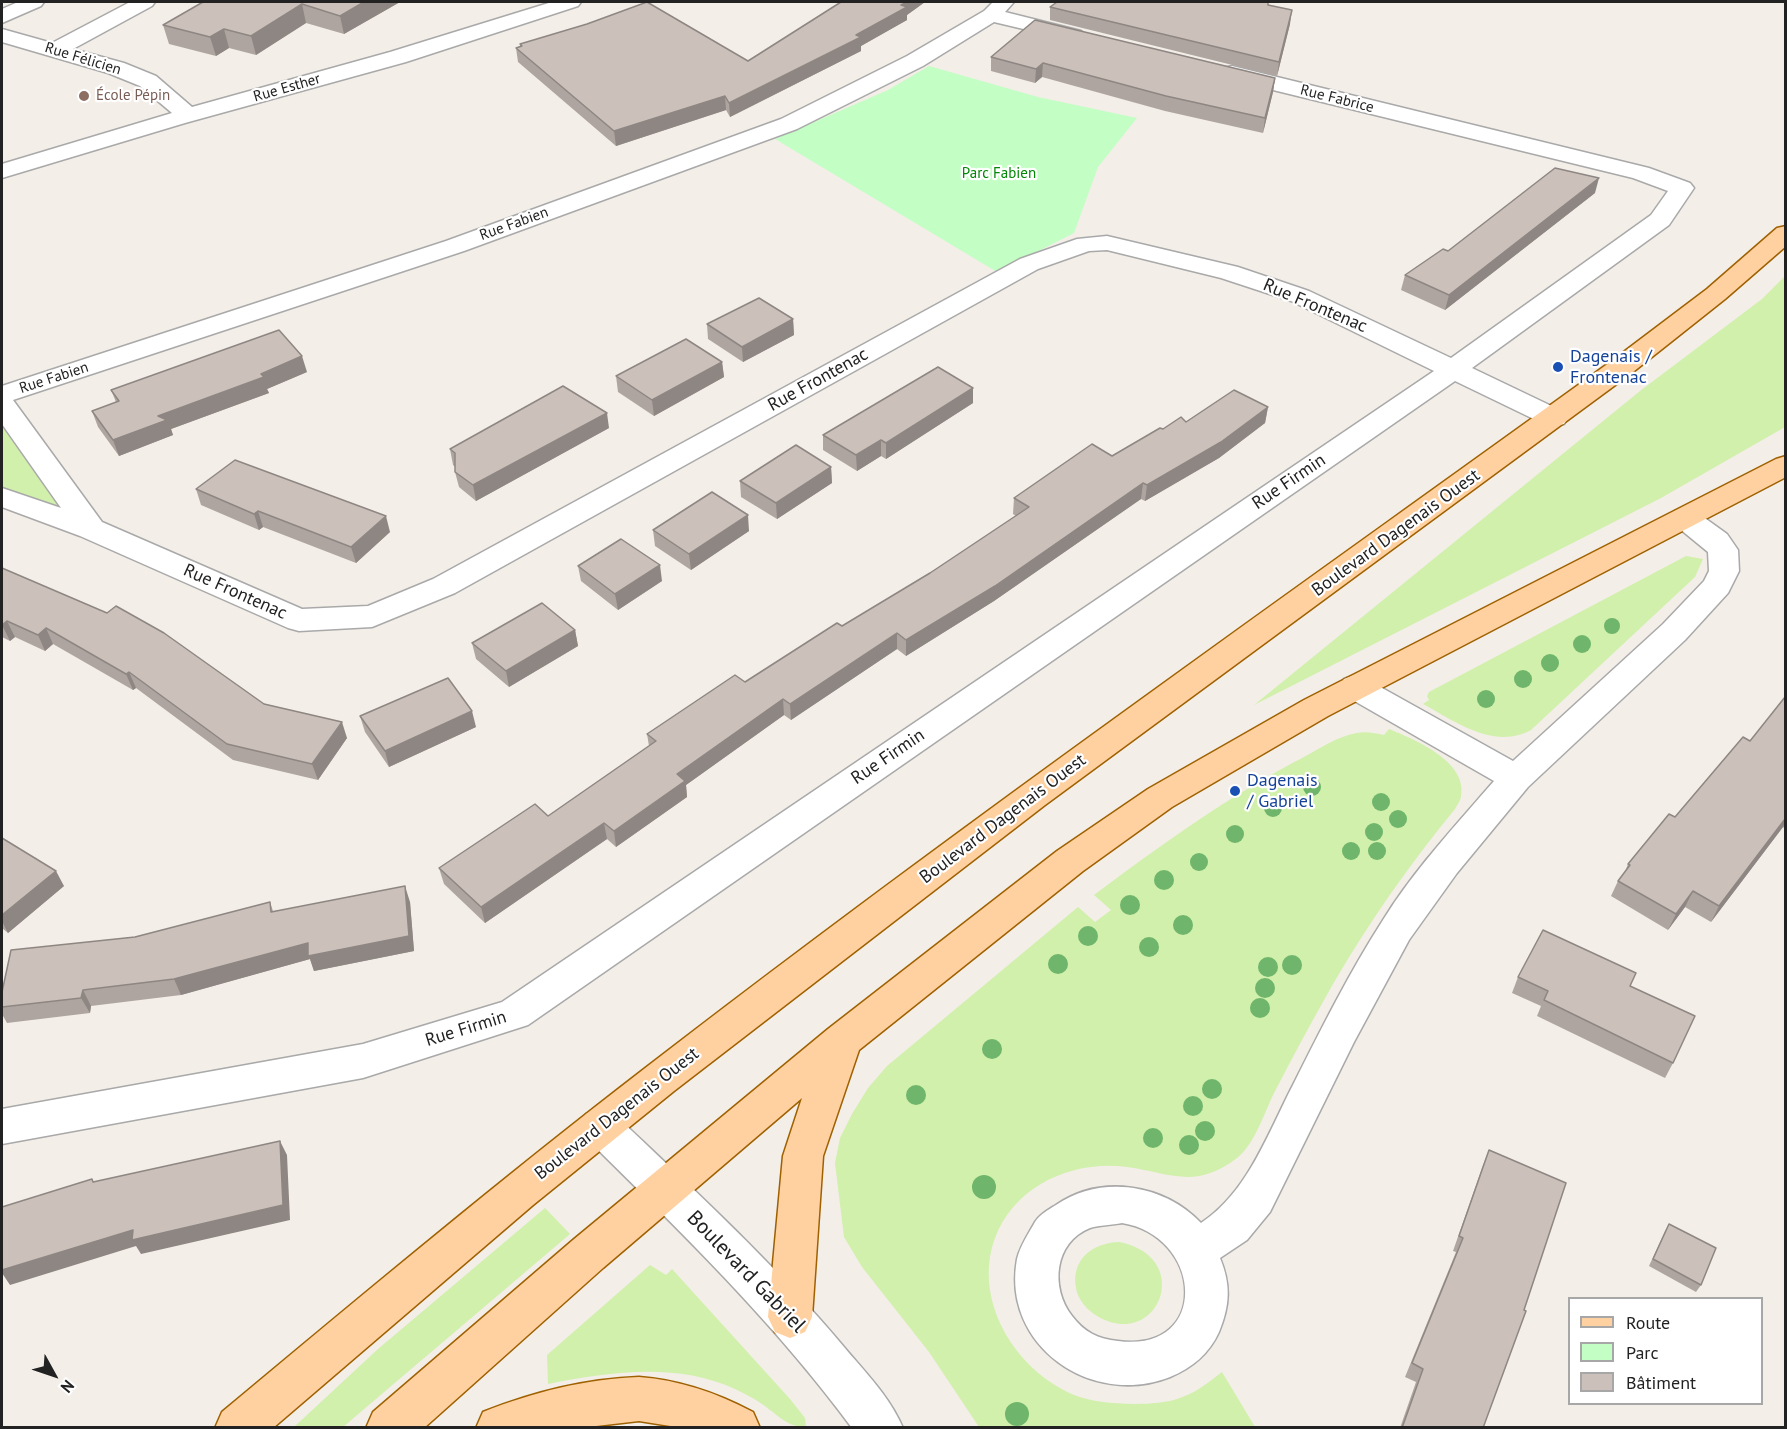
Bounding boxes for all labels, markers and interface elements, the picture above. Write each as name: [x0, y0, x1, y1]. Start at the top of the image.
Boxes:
street label: Rue Félicien: [43, 39, 123, 79]
street label: Rue Esther: [251, 70, 323, 106]
street label: Rue Fabrice: [1298, 81, 1376, 117]
place label: École Pépin: [96, 87, 170, 105]
marker: École Pépin: [77, 89, 91, 103]
park label: Parc Fabien: [962, 165, 1036, 183]
street label: Rue Fabien: [477, 203, 551, 245]
street label: Rue Frontenac: [1260, 274, 1370, 338]
street label: Rue Frontenac: [764, 344, 872, 416]
place label: Dagenais / Frontenac: [1570, 346, 1652, 388]
street label: Rue Fabien: [17, 358, 91, 398]
marker: Dagenais / Frontenac: [1551, 360, 1565, 374]
street label: Rue Firmin: [1248, 450, 1330, 514]
street label: Boulevard Dagenais Ouest: [1308, 465, 1484, 601]
street label: Rue Frontenac: [180, 560, 290, 624]
street label: Rue Firmin: [847, 725, 929, 789]
street label: Boulevard Dagenais Ouest: [916, 749, 1090, 889]
place label: Dagenais / Gabriel: [1247, 770, 1318, 812]
marker: Dagenais / Gabriel: [1228, 784, 1242, 798]
street label: Rue Firmin: [423, 1006, 509, 1052]
street label: Boulevard Dagenais Ouest: [531, 1043, 703, 1185]
street label: Boulevard Gabriel: [681, 1206, 811, 1338]
legend: [1568, 1297, 1763, 1405]
text: Route: [1626, 1311, 1670, 1334]
text: Parc: [1626, 1341, 1659, 1364]
north arrow: [24, 1345, 84, 1405]
text: Bâtiment: [1626, 1371, 1696, 1394]
text: N: [57, 1376, 79, 1397]

